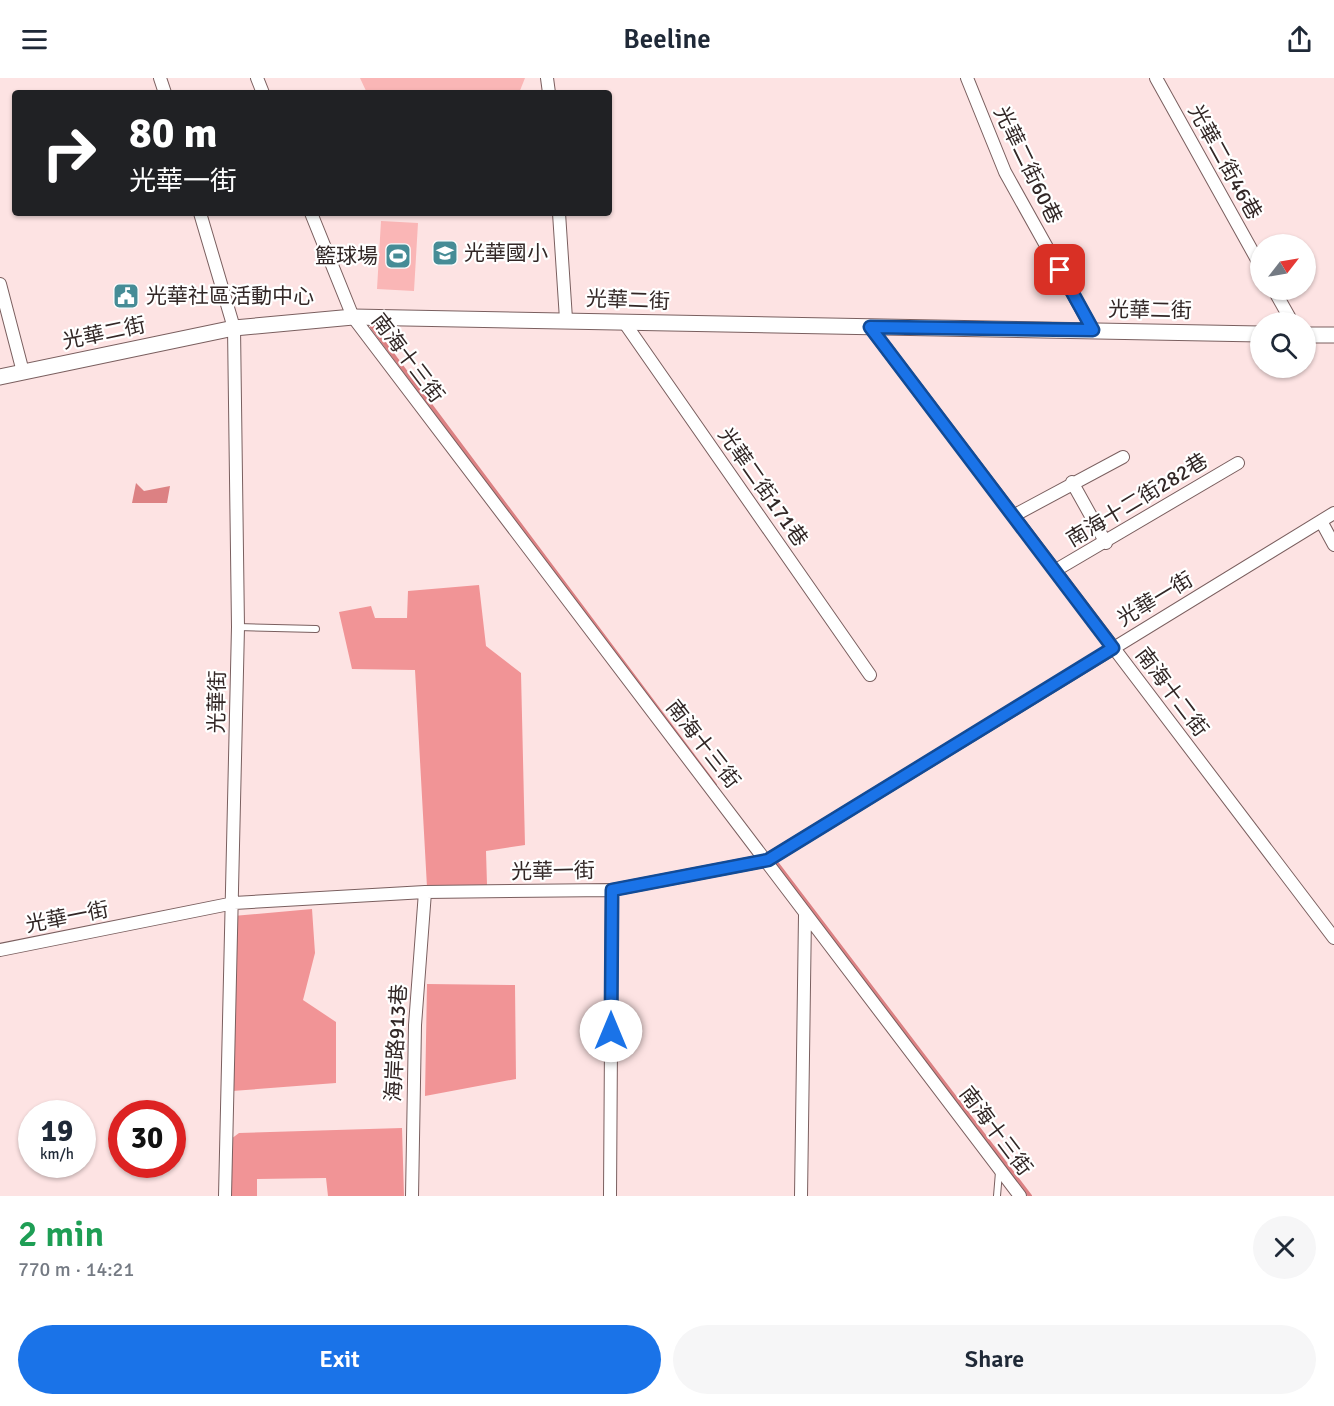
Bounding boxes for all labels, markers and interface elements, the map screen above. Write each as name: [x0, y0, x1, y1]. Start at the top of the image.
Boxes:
icon: menu: [18, 23, 51, 56]
text: Beeline: [623, 23, 711, 56]
icon: share: [1283, 23, 1316, 56]
street label: 光華二街46巷: [1183, 100, 1267, 224]
street label: 光華二街60巷: [988, 102, 1068, 228]
text: 80 m: [129, 108, 218, 159]
icon: right: [30, 114, 108, 192]
text: 光華一街: [129, 165, 237, 198]
north arrow: [1250, 234, 1316, 300]
map controls: [1250, 234, 1316, 378]
school or university icon: 光華國小: [430, 238, 460, 268]
place label: 光華國小: [464, 240, 548, 266]
sports icon: 籃球場: [383, 241, 413, 271]
place label: 籃球場: [315, 243, 378, 269]
pin: [1034, 244, 1085, 295]
icon: arrive: [1043, 253, 1076, 286]
public building icon: 光華社區活動中心: [111, 281, 141, 311]
place label: 光華社區活動中心: [146, 283, 314, 309]
street label: 光華二街: [586, 286, 670, 314]
street label: 光華二街: [1108, 296, 1192, 324]
street label: 南海十三街: [366, 308, 450, 408]
street label: 光華二街: [60, 312, 148, 354]
button: search: [1250, 312, 1316, 378]
street label: 光華二街171巷: [712, 423, 814, 551]
street label: 南海十二街282巷: [1062, 448, 1212, 552]
street label: 光華一街: [1112, 566, 1198, 632]
street label: 南海十二街: [1130, 642, 1214, 742]
street label: 光華街: [203, 670, 231, 734]
street label: 南海十三街: [660, 695, 746, 793]
street label: 光華一街: [511, 857, 595, 885]
street label: 光華一街: [23, 896, 111, 938]
street label: 海岸路913巷: [380, 983, 412, 1103]
position arrow: [579, 999, 643, 1063]
street label: 南海十三街: [954, 1081, 1038, 1181]
speed limit sign: 30: [108, 1100, 186, 1178]
text: 19: [41, 1113, 73, 1150]
text: km/h: [40, 1145, 74, 1163]
text: 2 min: [18, 1212, 104, 1257]
button: close: [1253, 1216, 1316, 1279]
text: 770 m · 14:21: [18, 1257, 134, 1282]
button: Exit: [18, 1325, 661, 1394]
button: Share: [673, 1325, 1316, 1394]

